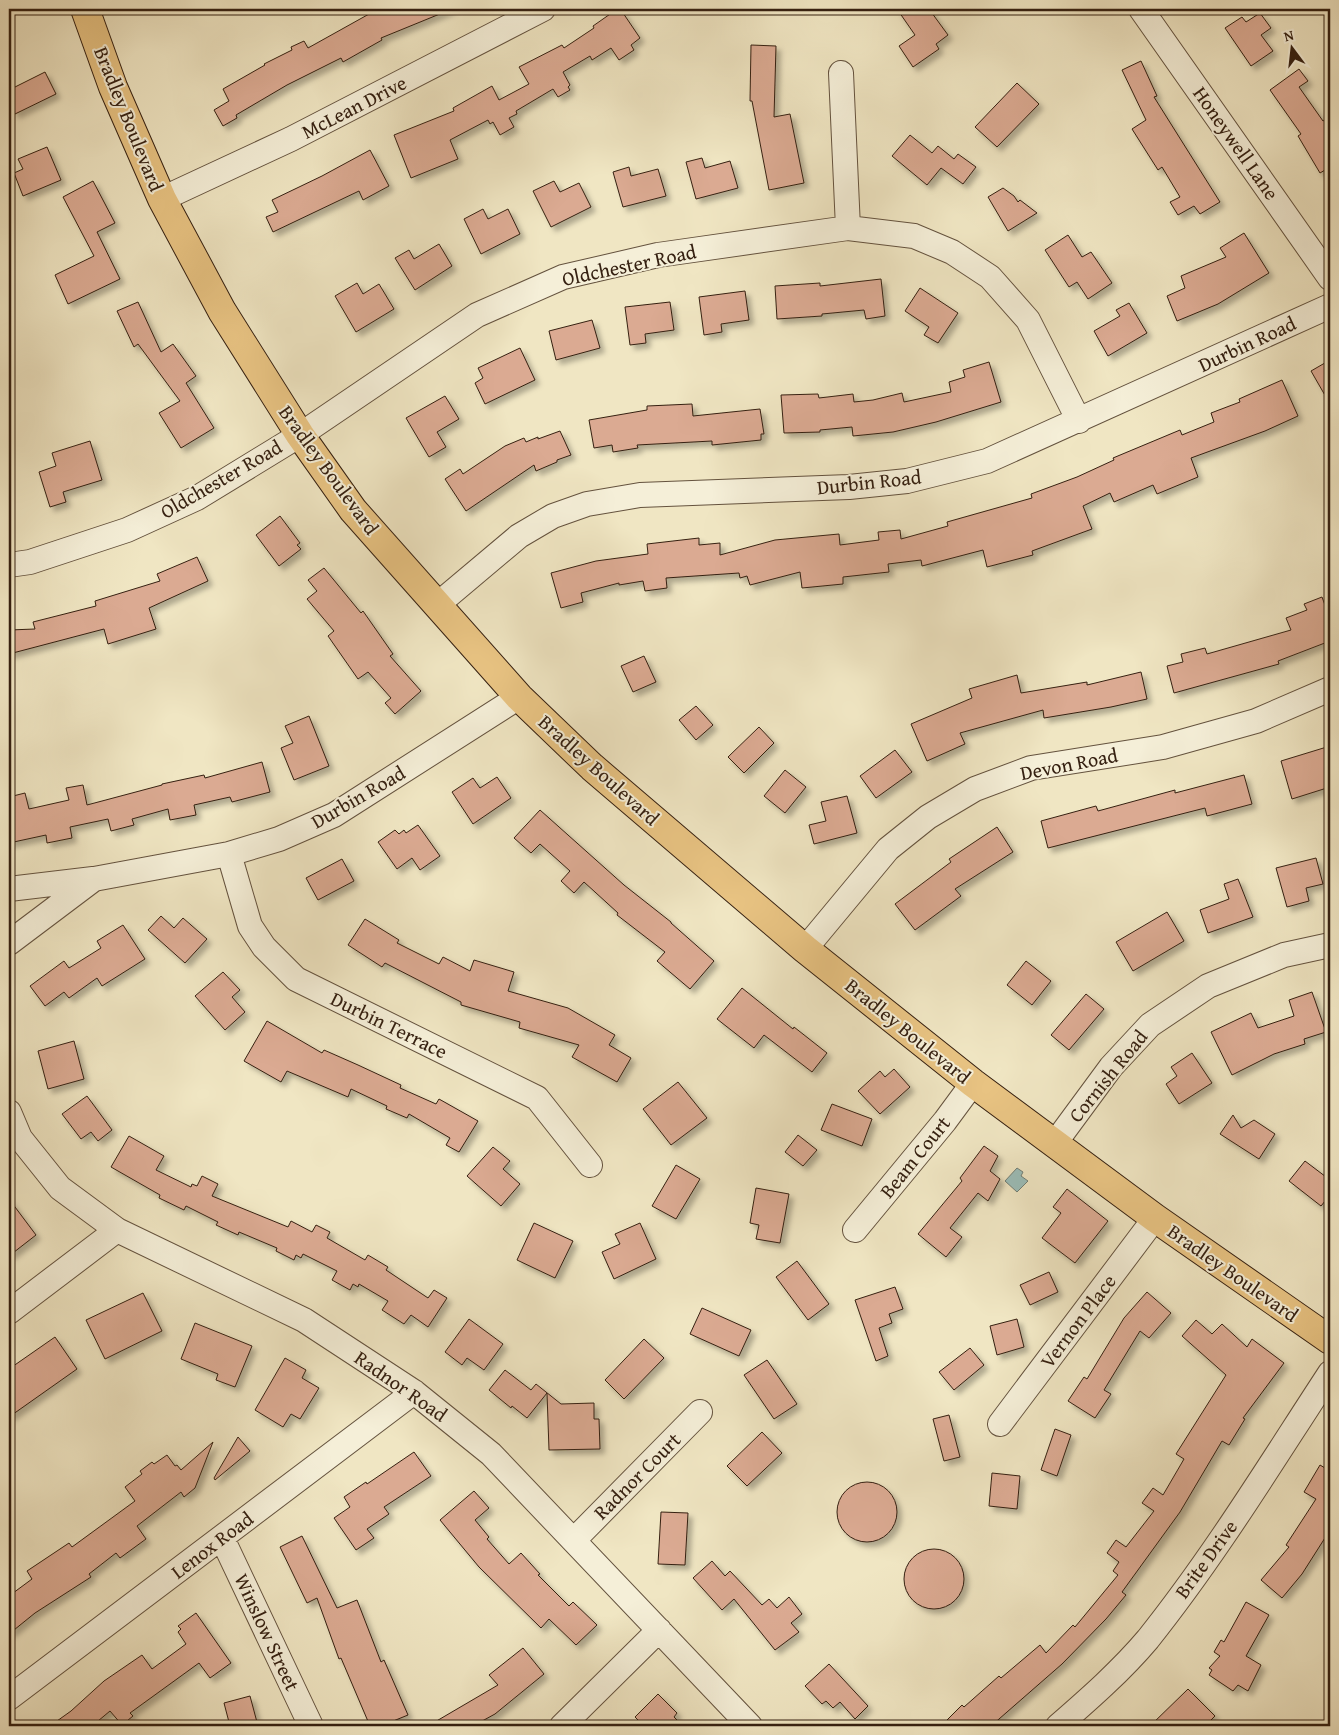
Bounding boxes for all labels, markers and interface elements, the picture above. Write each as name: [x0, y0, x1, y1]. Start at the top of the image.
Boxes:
north arrow: [1266, 22, 1316, 72]
text: N: [1282, 24, 1296, 46]
street label: Bradley Boulevard: [87, 42, 172, 196]
street label: McLean Drive: [296, 68, 411, 145]
street label: Honeywell Lane: [1186, 80, 1286, 205]
street label: Oldchester Road: [559, 236, 699, 293]
street label: Durbin Road: [1193, 308, 1301, 379]
street label: Bradley Boulevard: [272, 399, 387, 541]
street label: Oldchester Road: [154, 432, 287, 525]
street label: Durbin Road: [815, 462, 923, 501]
street label: Bradley Boulevard: [532, 707, 666, 832]
street label: Devon Road: [1018, 740, 1120, 787]
street label: Durbin Road: [305, 758, 411, 835]
street label: Bradley Boulevard: [839, 971, 978, 1091]
street label: Durbin Terrace: [326, 984, 452, 1065]
street label: Cornish Road: [1061, 1023, 1154, 1128]
street label: Beam Court: [872, 1109, 957, 1204]
street label: Bradley Boulevard: [1162, 1217, 1305, 1329]
street label: Vernon Place: [1033, 1268, 1122, 1374]
street label: Radnor Road: [349, 1343, 454, 1429]
street label: Radnor Court: [586, 1425, 687, 1526]
street label: Lenox Road: [164, 1504, 259, 1585]
street label: Brite Drive: [1167, 1513, 1244, 1604]
street label: Winslow Street: [228, 1568, 307, 1695]

